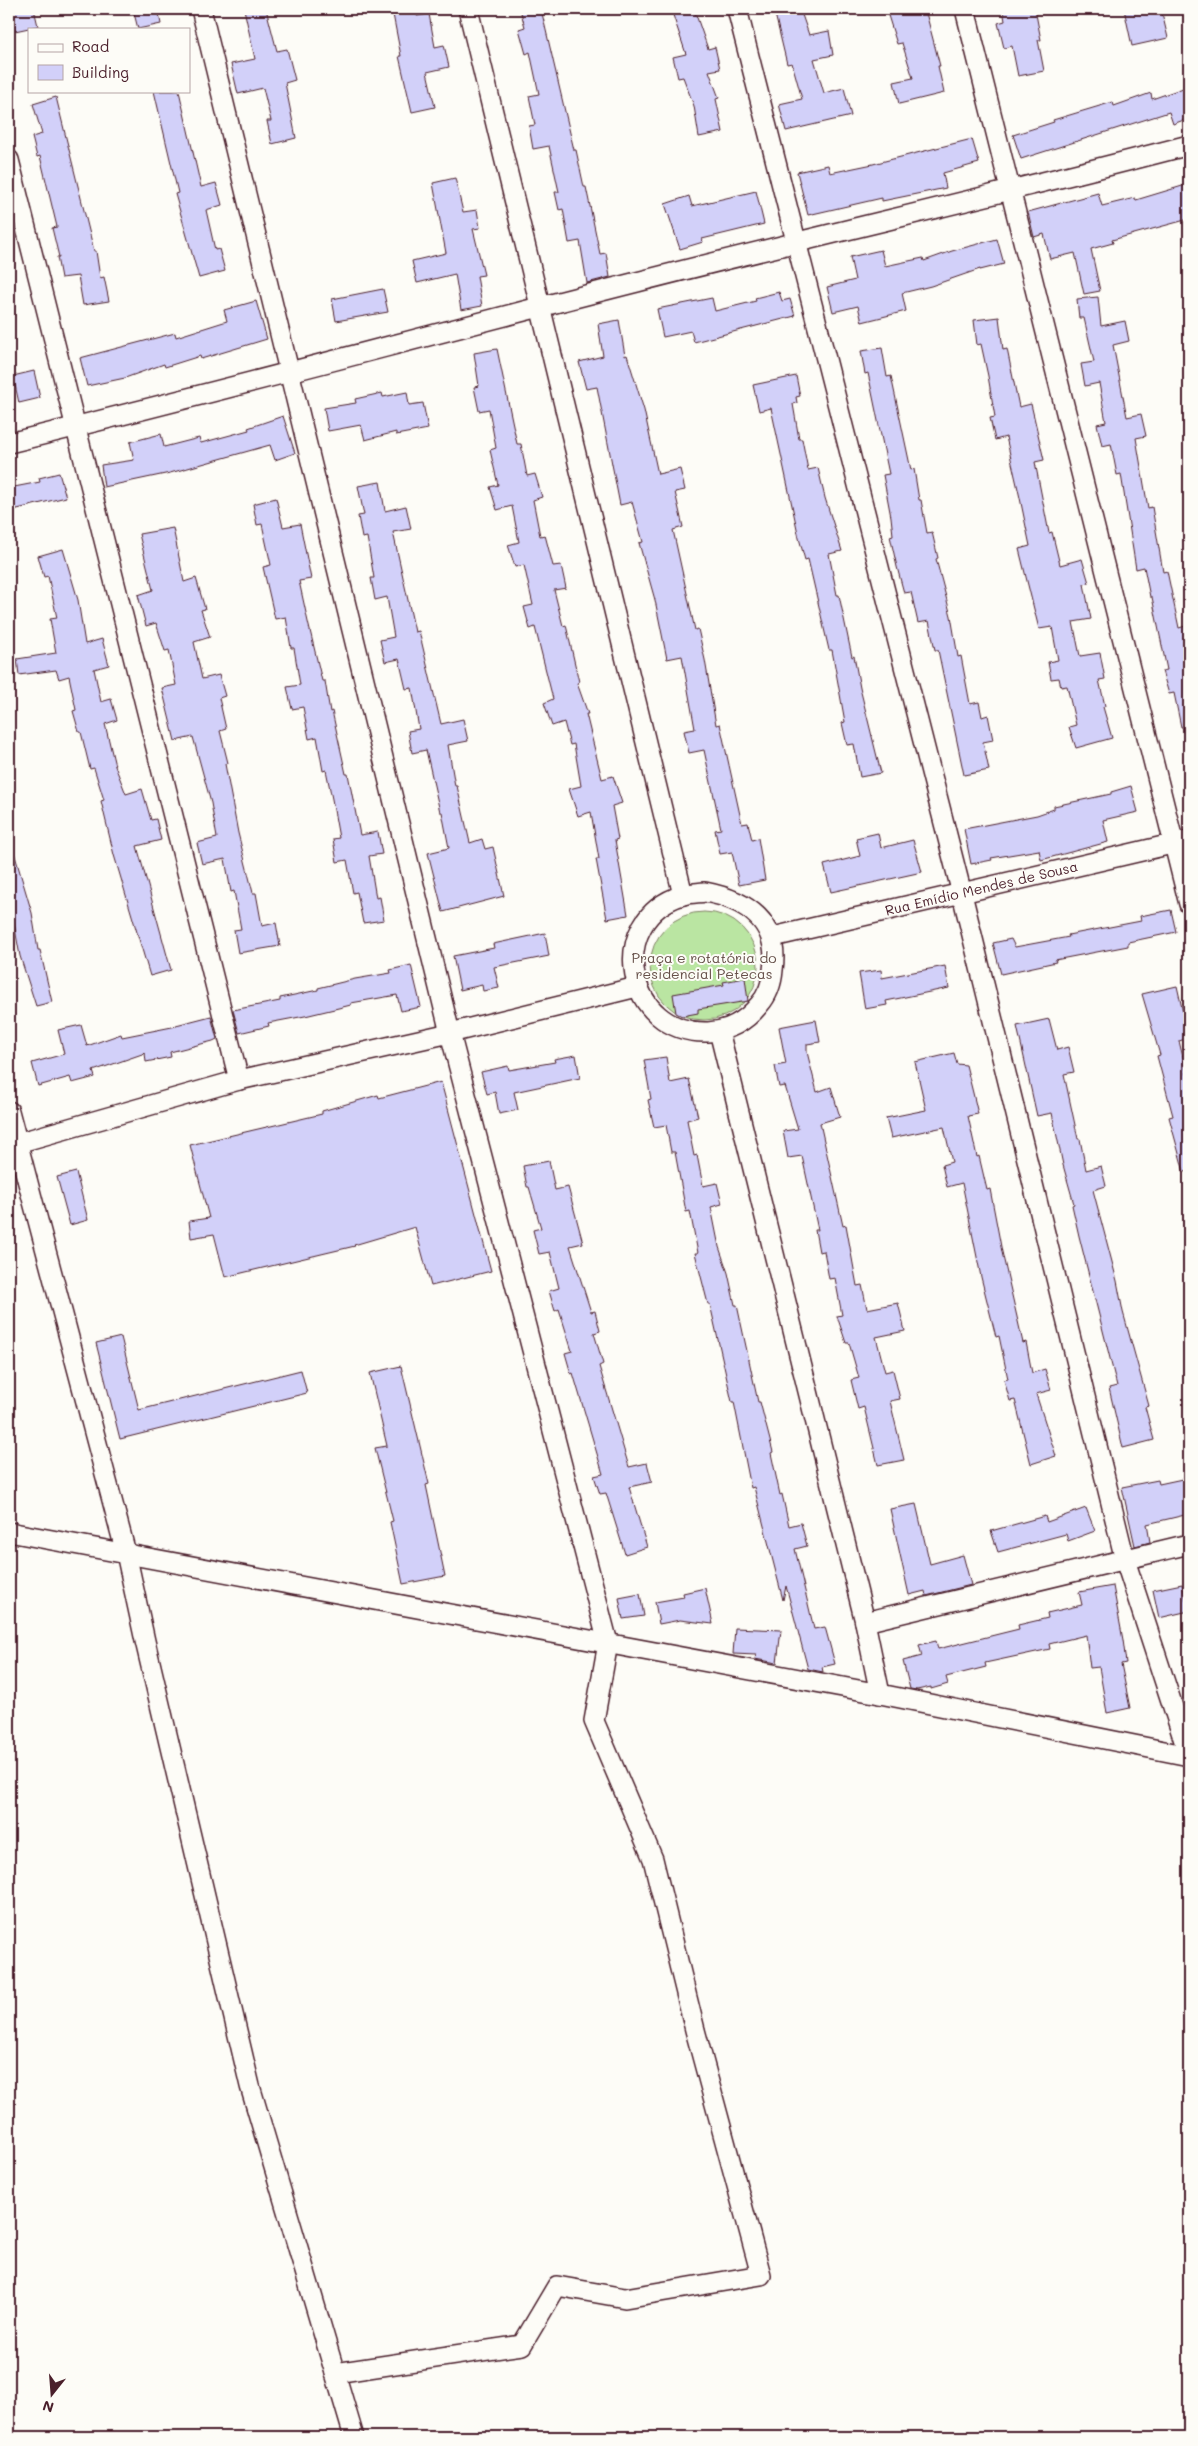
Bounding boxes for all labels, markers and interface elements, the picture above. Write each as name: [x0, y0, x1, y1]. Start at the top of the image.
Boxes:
legend: [28, 28, 190, 92]
text: Road: [72, 36, 109, 56]
text: Building: [72, 62, 129, 82]
street label: Rua Emídio Mendes de Sousa: [883, 856, 1080, 920]
park label: Praça e rotatória do residencial Petecas: [631, 948, 777, 983]
north arrow: [28, 2368, 78, 2418]
text: N: [40, 2396, 56, 2418]

